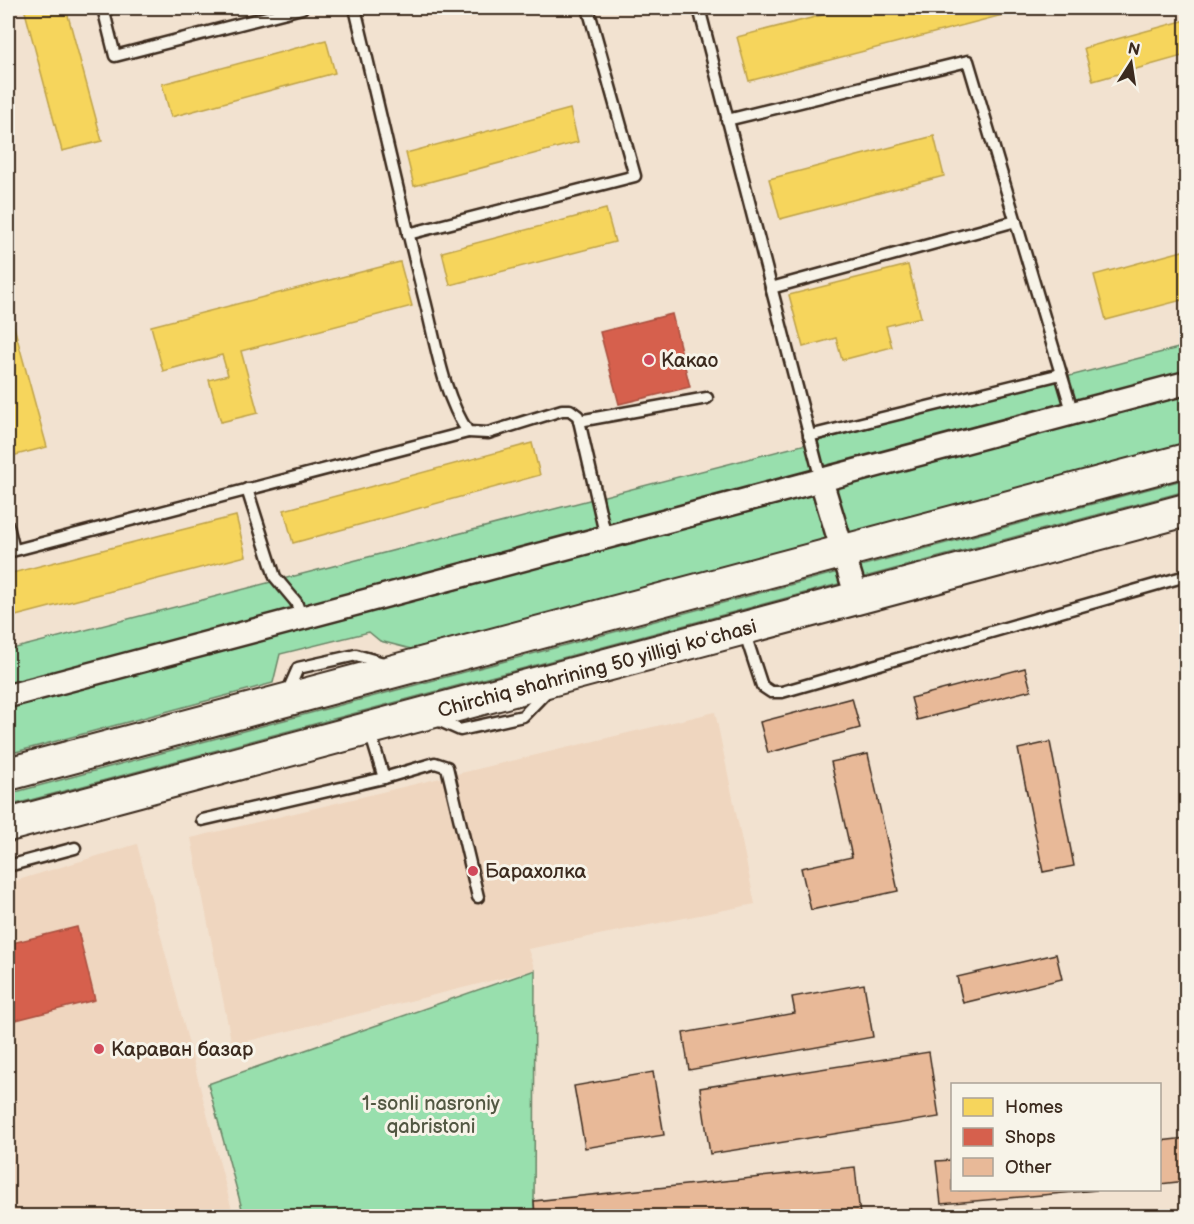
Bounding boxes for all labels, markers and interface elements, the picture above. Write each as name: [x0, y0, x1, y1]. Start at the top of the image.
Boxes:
north arrow: [1101, 33, 1161, 93]
text: N: [1126, 39, 1142, 60]
place label: Какао: [661, 349, 718, 373]
marker: Какао: [642, 353, 656, 367]
street label: Chirchiq shahrining 50 yilligi koʻchasi: [435, 615, 759, 723]
place label: Барахолка: [485, 860, 587, 884]
marker: Барахолка: [466, 864, 480, 878]
place label: Караван базар: [111, 1038, 254, 1062]
marker: Караван базар: [92, 1042, 106, 1056]
legend: [951, 1083, 1161, 1191]
park label: 1-sonli nasroniy qabristoni: [362, 1092, 500, 1139]
text: Homes: [1005, 1097, 1063, 1118]
text: Shops: [1005, 1127, 1056, 1148]
text: Other: [1005, 1157, 1052, 1178]

